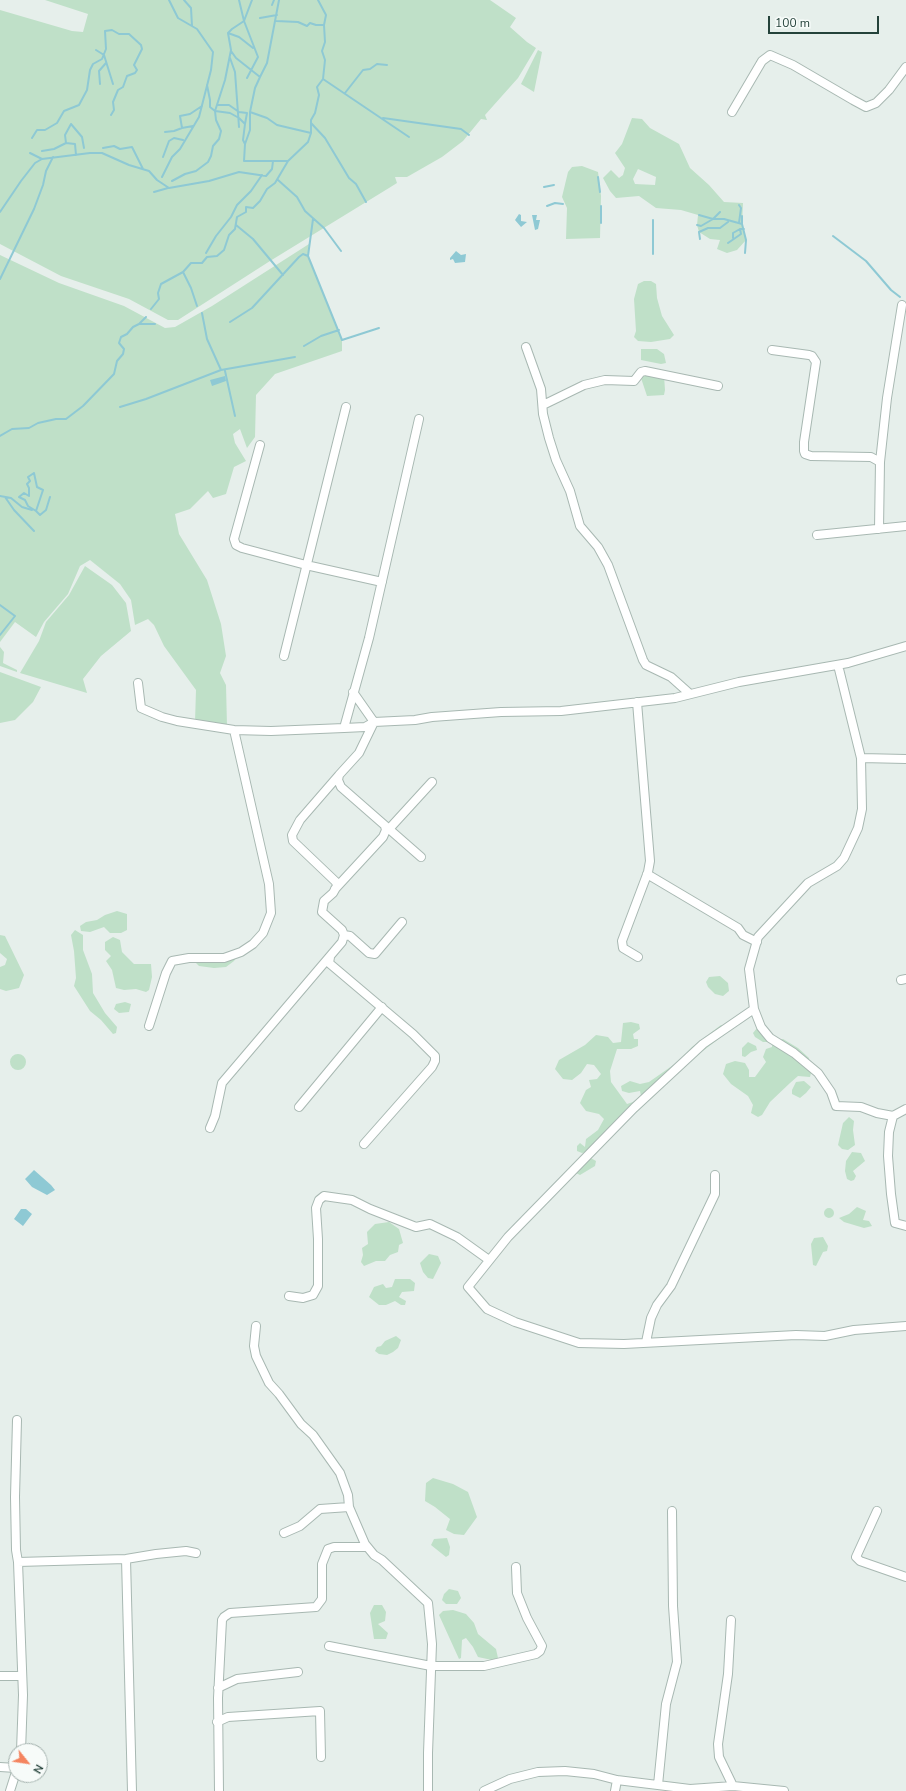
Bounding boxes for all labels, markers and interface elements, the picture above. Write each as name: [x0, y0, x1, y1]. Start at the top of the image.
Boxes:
scale bar: [770, 8, 881, 34]
text: 100 m: [775, 15, 810, 31]
north arrow: [8, 1743, 48, 1783]
text: N: [29, 1761, 47, 1776]

